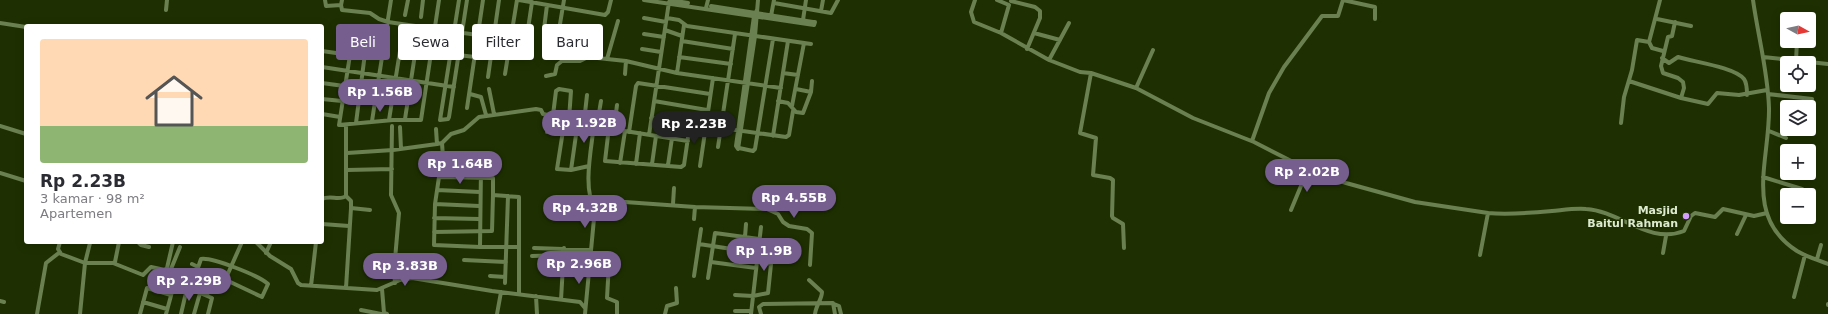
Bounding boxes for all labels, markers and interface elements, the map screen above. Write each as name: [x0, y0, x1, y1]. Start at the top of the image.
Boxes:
north arrow: [1780, 12, 1816, 48]
map controls: [1780, 12, 1816, 224]
chip: Beli: [336, 24, 390, 60]
chip: Sewa: [398, 24, 464, 60]
chip: Filter: [472, 24, 534, 60]
chip: Baru: [542, 24, 603, 60]
button: locate: [1780, 56, 1816, 92]
icon: home: [138, 65, 210, 137]
pin: Rp 1.56B: [339, 79, 421, 113]
text: Rp 1.56B: [347, 84, 413, 99]
button: layers: [1780, 100, 1816, 136]
pin: Rp 1.92B: [543, 110, 625, 144]
pin: Rp 2.23B: [653, 111, 735, 145]
text: Rp 1.92B: [551, 115, 617, 130]
text: Rp 2.23B: [661, 116, 727, 131]
button: +: [1780, 144, 1816, 180]
pin: Rp 1.64B: [419, 151, 501, 185]
text: Rp 1.64B: [427, 156, 493, 171]
pin: Rp 2.02B: [1266, 159, 1348, 193]
text: Rp 2.02B: [1274, 164, 1340, 179]
text: Rp 2.23B: [40, 171, 126, 191]
pin: Rp 4.55B: [753, 185, 835, 219]
button: −: [1780, 188, 1816, 224]
text: Rp 4.55B: [761, 190, 827, 205]
text: 3 kamar · 98 m²: [40, 191, 145, 206]
pin: Rp 4.32B: [544, 195, 626, 229]
text: Rp 4.32B: [552, 200, 618, 215]
place label: Masjid Baitul Rahman: [1587, 204, 1678, 230]
text: Apartemen: [40, 206, 112, 221]
marker: Masjid Baitul Rahman: [1681, 211, 1691, 221]
pin: Rp 1.9B: [727, 238, 801, 272]
text: Rp 1.9B: [736, 243, 792, 258]
pin: Rp 2.96B: [538, 251, 620, 285]
pin: Rp 3.83B: [364, 253, 446, 287]
text: Rp 2.96B: [546, 256, 612, 271]
text: Rp 3.83B: [372, 258, 438, 273]
pin: Rp 2.29B: [148, 268, 230, 302]
text: Rp 2.29B: [156, 273, 222, 288]

